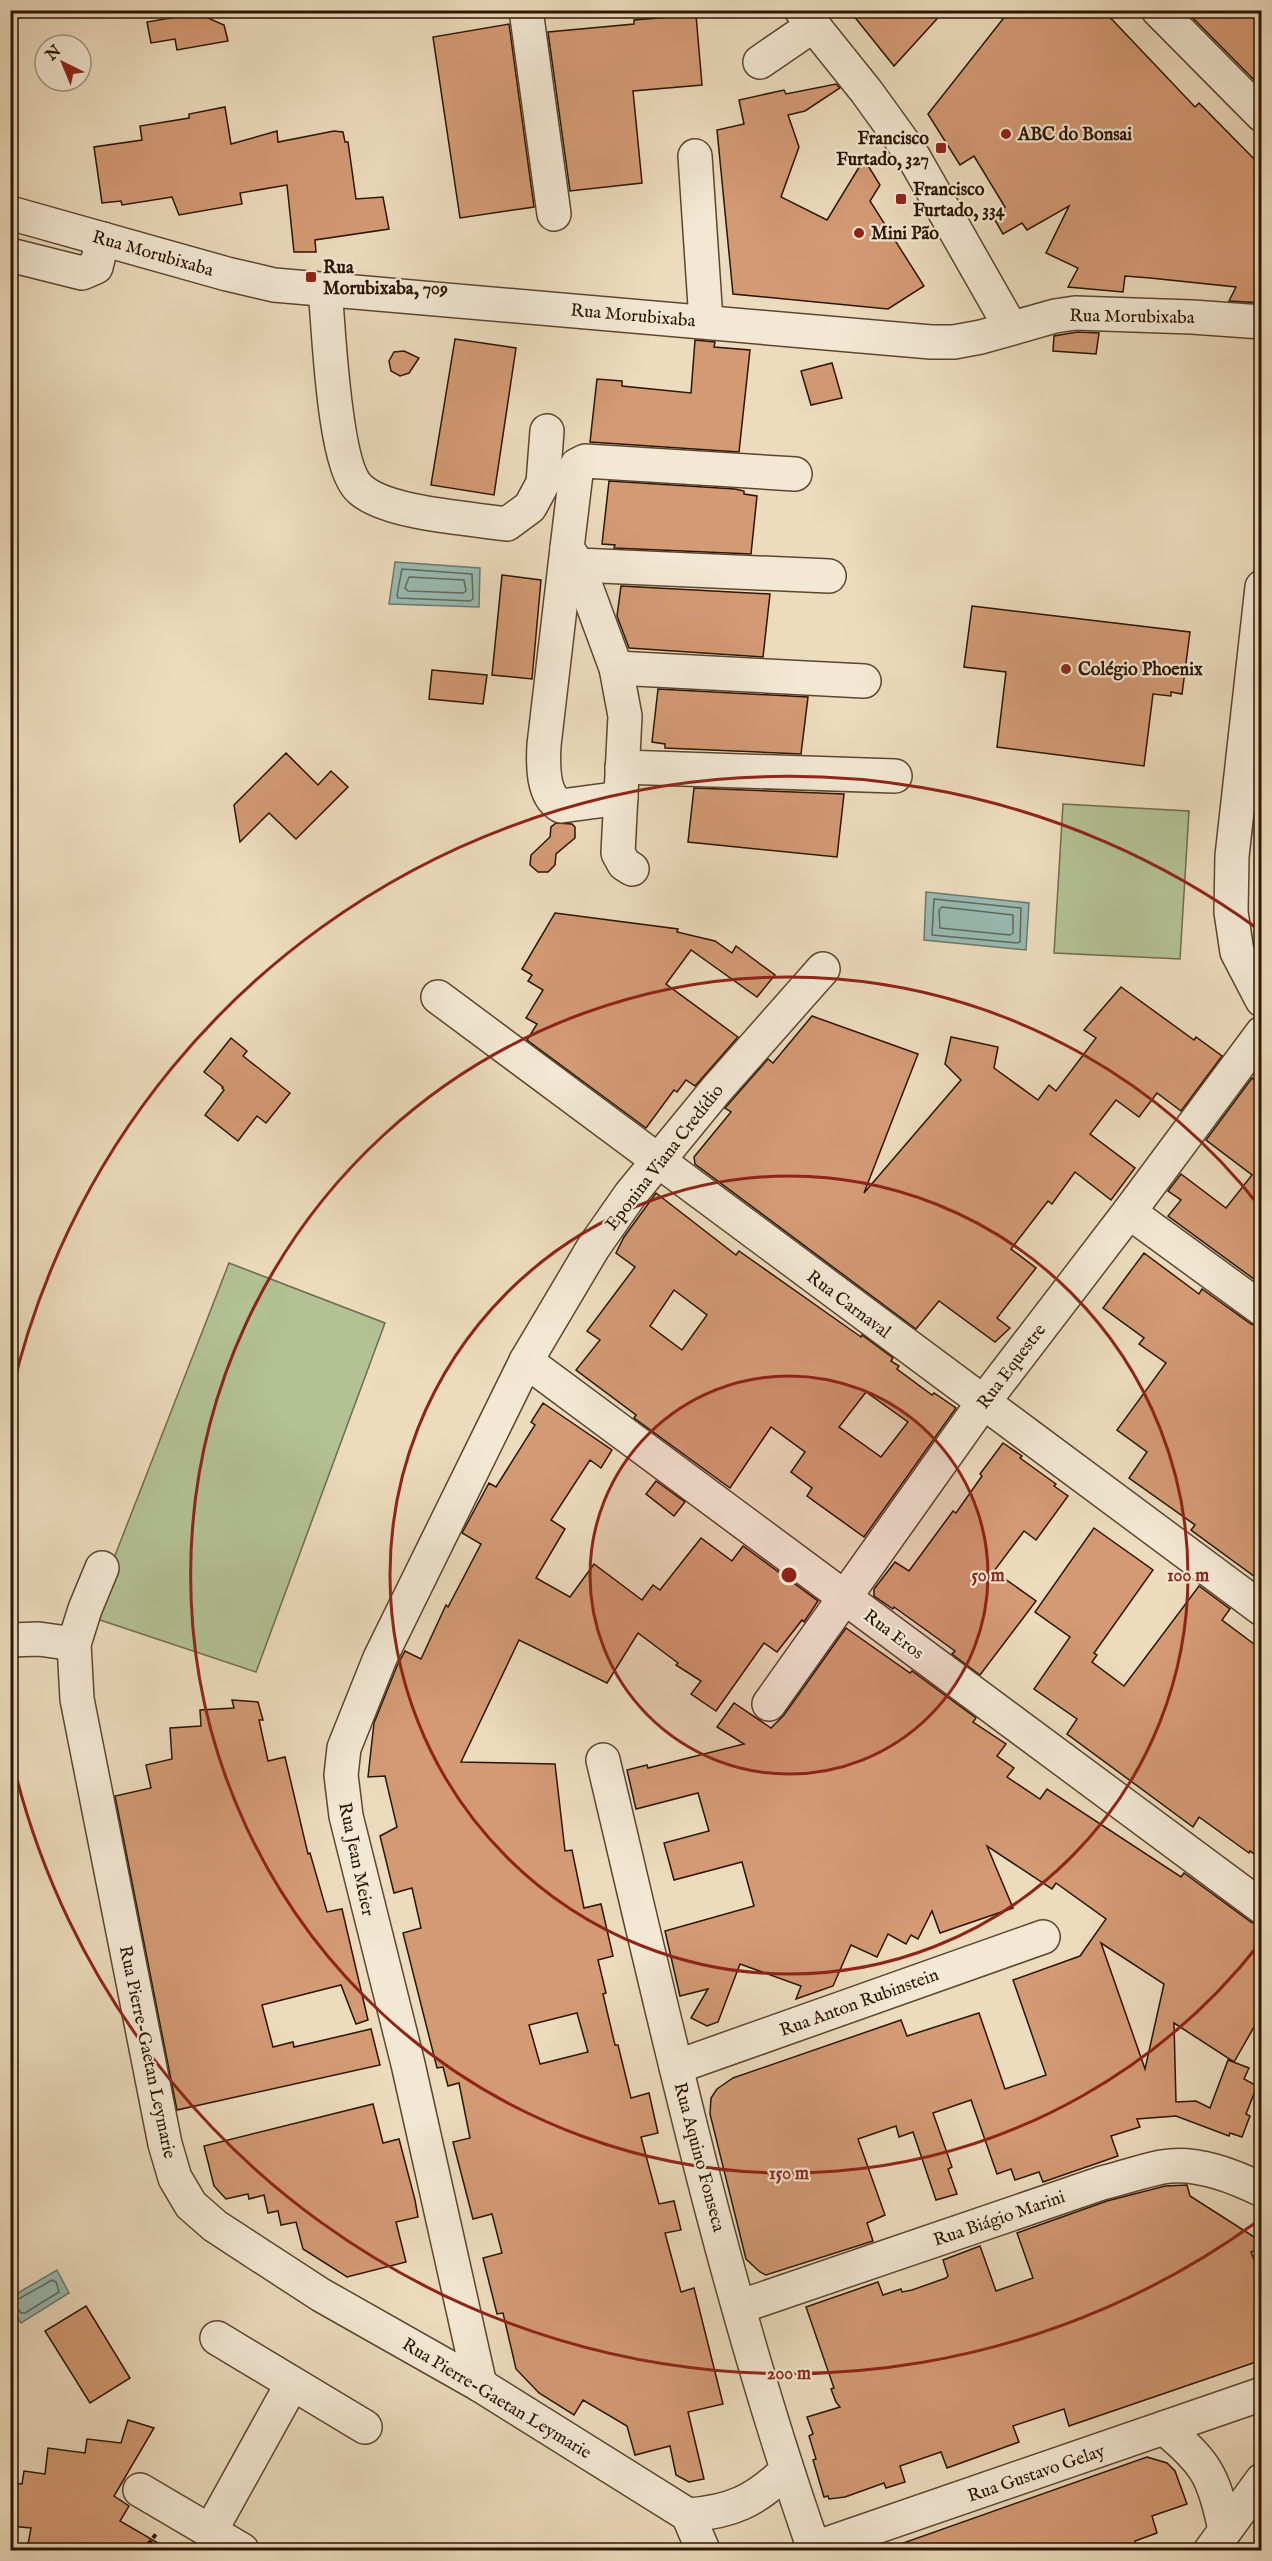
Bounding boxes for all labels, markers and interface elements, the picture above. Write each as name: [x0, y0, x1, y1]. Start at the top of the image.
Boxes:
north arrow: [33, 33, 93, 93]
text: N: [42, 41, 66, 66]
place label: ABC do Bonsai: [1017, 124, 1132, 147]
marker: ABC do Bonsai: [999, 127, 1013, 141]
place label: Francisco Furtado, 327: [836, 128, 929, 172]
marker: Francisco Furtado, 327: [934, 141, 948, 155]
place label: Francisco Furtado, 334: [913, 179, 1006, 223]
marker: Francisco Furtado, 334: [894, 192, 908, 206]
place label: Mini Pão: [871, 223, 939, 246]
street label: Rua Morubixaba: [89, 226, 216, 283]
marker: Mini Pão: [852, 226, 866, 240]
place label: Rua Morubixaba, 709: [323, 257, 448, 301]
marker: Rua Morubixaba, 709: [304, 270, 318, 284]
street label: Rua Morubixaba: [569, 300, 696, 333]
street label: Rua Morubixaba: [1069, 305, 1195, 330]
place label: Colégio Phoenix: [1078, 659, 1203, 682]
marker: Colégio Phoenix: [1059, 662, 1073, 676]
street label: Eponina Viana Credídio: [601, 1080, 730, 1236]
street label: Rua Carnaval: [801, 1266, 895, 1344]
street label: Rua Equestre: [973, 1320, 1052, 1414]
centre of rings: [779, 1565, 799, 1585]
text: 50 m: [971, 1565, 1005, 1588]
text: 100 m: [1167, 1565, 1209, 1588]
street label: Rua Eros: [858, 1605, 928, 1665]
street label: Rua Jean Meier: [332, 1800, 379, 1919]
street label: Rua Pierre-Gaetan Leymarie: [113, 1944, 180, 2161]
street label: Rua Anton Rubinstein: [777, 1964, 943, 2043]
street label: Rua Aquino Fonseca: [668, 2080, 730, 2235]
text: 150 m: [769, 2163, 809, 2186]
street label: Rua Biágio Marini: [931, 2186, 1069, 2253]
street label: Rua Pierre-Gaetan Leymarie: [397, 2334, 595, 2465]
text: 200 m: [767, 2363, 811, 2386]
street label: Rua Gustavo Gelay: [965, 2440, 1108, 2509]

